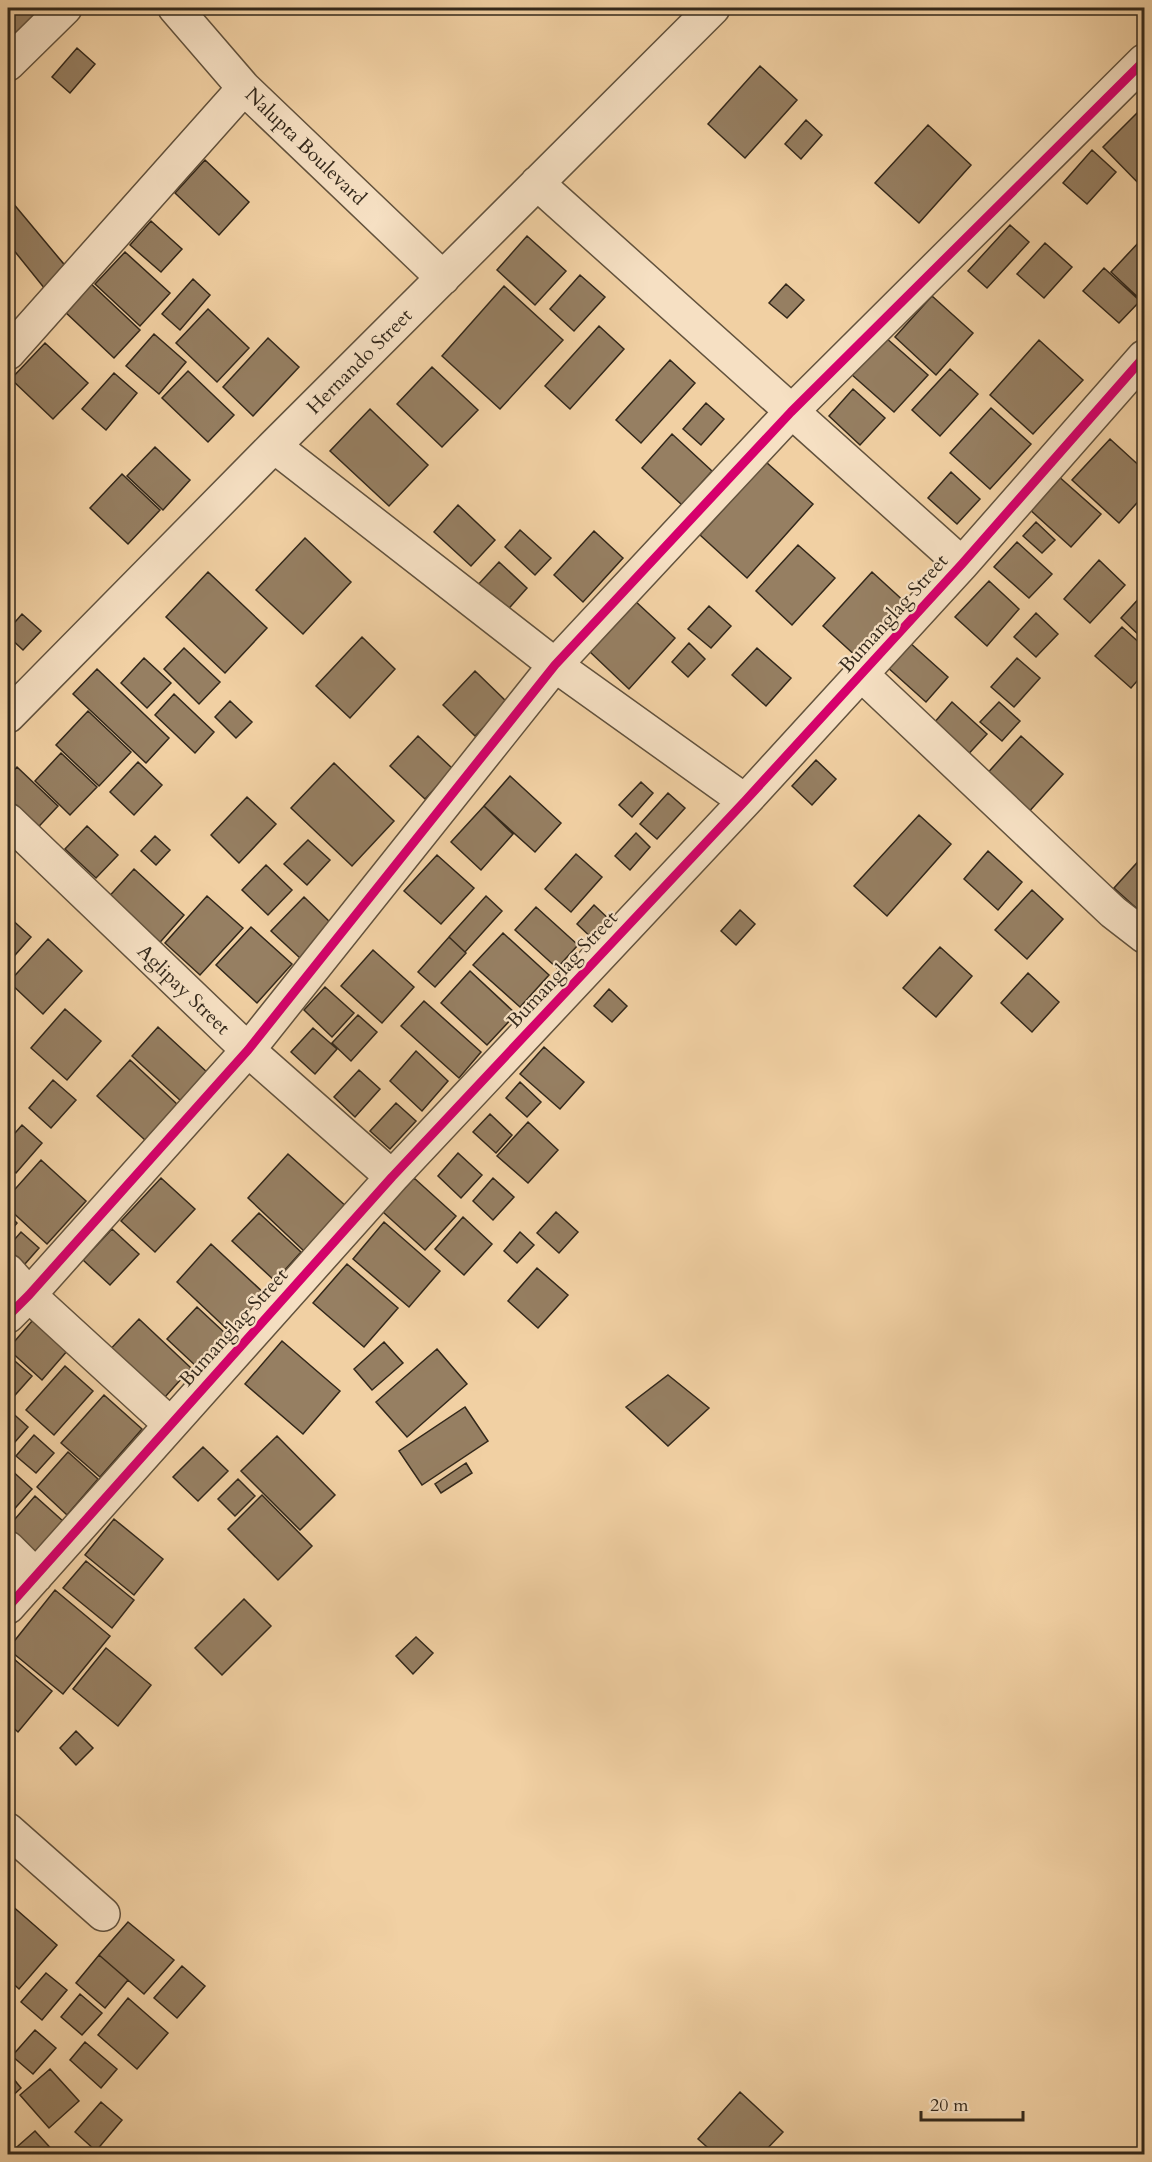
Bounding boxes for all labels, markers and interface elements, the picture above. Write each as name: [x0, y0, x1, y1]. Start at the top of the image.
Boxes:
street label: Nalupta Boulevard: [239, 81, 372, 212]
street label: Hernando Street: [301, 302, 419, 420]
street label: Bumanglag Street: [833, 548, 954, 679]
street label: Bumanglag Street: [501, 904, 624, 1034]
street label: Aglipay Street: [131, 938, 236, 1041]
street label: Bumanglag Street: [173, 1262, 294, 1393]
scale bar: [921, 2084, 1023, 2122]
text: 20 m: [930, 2093, 969, 2118]

